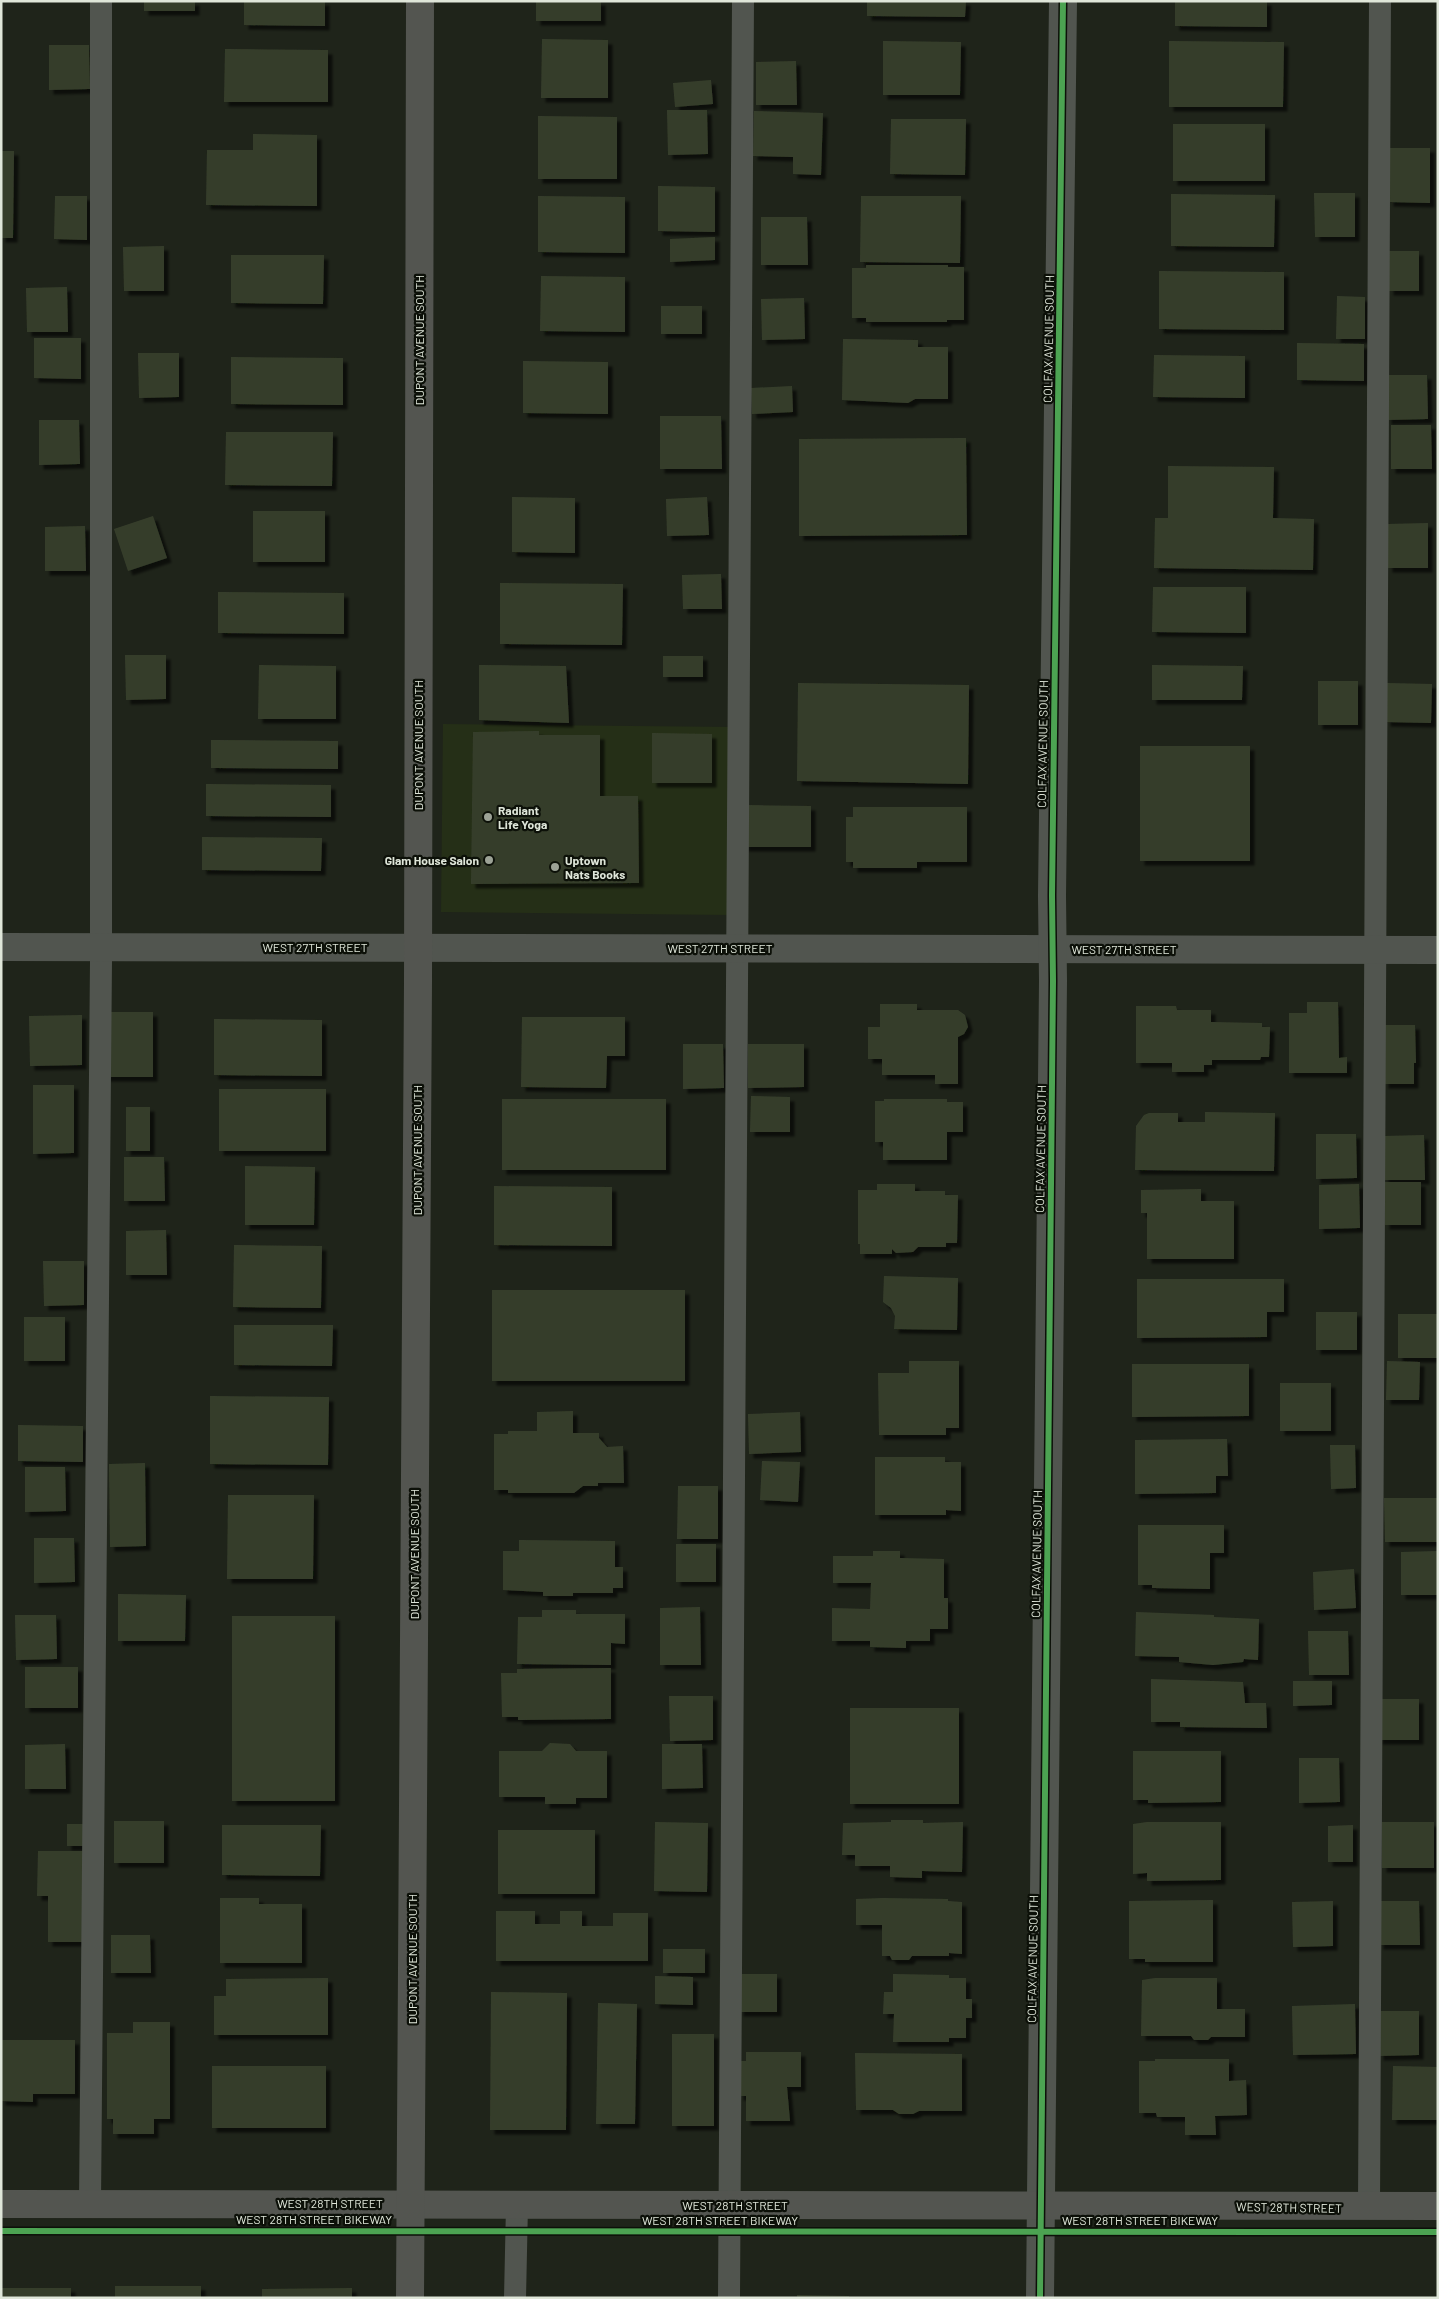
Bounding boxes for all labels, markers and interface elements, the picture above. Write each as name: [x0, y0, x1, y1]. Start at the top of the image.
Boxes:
street label: DUPONT AVENUE SOUTH: [412, 275, 426, 405]
street label: COLFAX AVENUE SOUTH: [1040, 275, 1056, 403]
street label: DUPONT AVENUE SOUTH: [411, 680, 425, 810]
street label: COLFAX AVENUE SOUTH: [1034, 680, 1050, 808]
place label: Radiant Life Yoga: [498, 803, 547, 831]
marker: Radiant Life Yoga: [482, 811, 494, 823]
place label: Glam House Salon: [385, 853, 479, 867]
place label: Uptown Nats Books: [565, 853, 625, 881]
marker: Glam House Salon: [483, 854, 495, 866]
marker: Uptown Nats Books: [549, 861, 561, 873]
street label: WEST 27TH STREET: [262, 940, 368, 954]
street label: WEST 27TH STREET: [667, 941, 773, 955]
street label: WEST 27TH STREET: [1071, 942, 1177, 956]
street label: DUPONT AVENUE SOUTH: [410, 1085, 424, 1215]
street label: COLFAX AVENUE SOUTH: [1032, 1085, 1048, 1213]
street label: DUPONT AVENUE SOUTH: [407, 1489, 421, 1619]
street label: COLFAX AVENUE SOUTH: [1028, 1490, 1044, 1618]
street label: DUPONT AVENUE SOUTH: [405, 1894, 419, 2024]
street label: COLFAX AVENUE SOUTH: [1024, 1895, 1040, 2023]
street label: WEST 28TH STREET: [277, 2196, 383, 2210]
street label: WEST 28TH STREET: [682, 2198, 788, 2212]
street label: WEST 28TH STREET: [1236, 2199, 1342, 2215]
street label: WEST 28TH STREET BIKEWAY: [236, 2212, 392, 2226]
street label: WEST 28TH STREET BIKEWAY: [642, 2213, 798, 2227]
street label: WEST 28TH STREET BIKEWAY: [1062, 2213, 1218, 2227]

